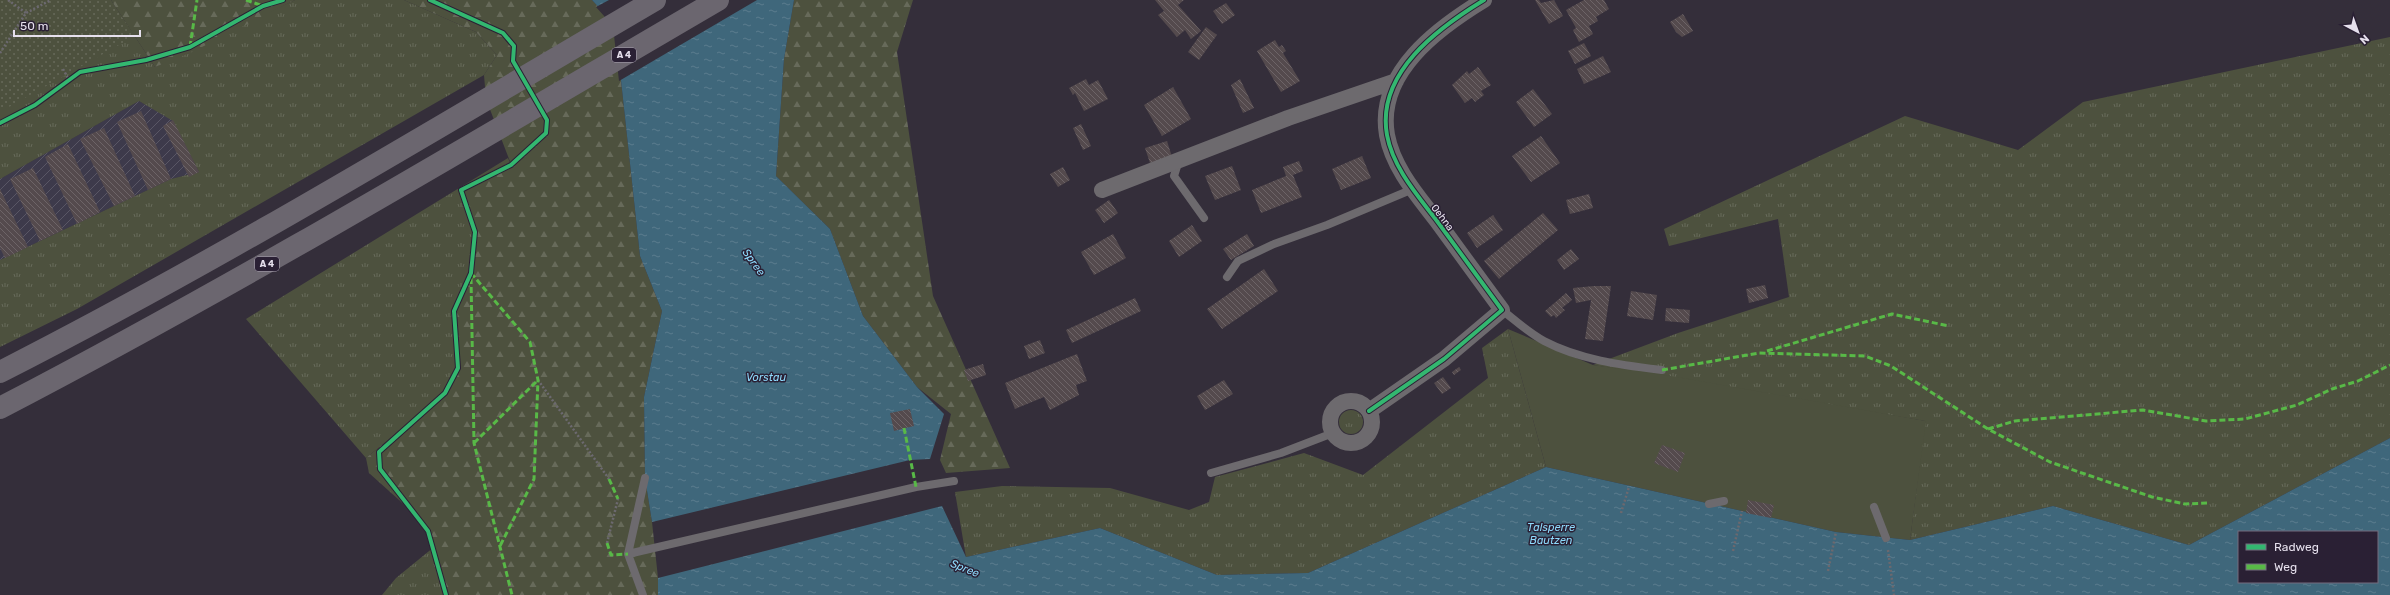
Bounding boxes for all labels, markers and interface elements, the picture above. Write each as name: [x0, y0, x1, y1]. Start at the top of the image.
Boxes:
scale bar: [14, 12, 140, 38]
north arrow: [2338, 12, 2378, 52]
text: 50 m: [20, 19, 48, 33]
text: N: [2357, 32, 2371, 47]
road number: A 4: [612, 48, 636, 62]
street label: Oehna: [1428, 202, 1456, 233]
water label: Spree: [740, 246, 768, 278]
road number: A 4: [255, 257, 279, 271]
water label: Vorstau: [746, 371, 786, 384]
water label: Talsperre Bautzen: [1527, 521, 1575, 547]
legend: [2238, 531, 2378, 583]
text: Radweg: [2274, 540, 2319, 554]
water label: Spree: [949, 557, 981, 580]
text: Weg: [2274, 560, 2297, 574]

